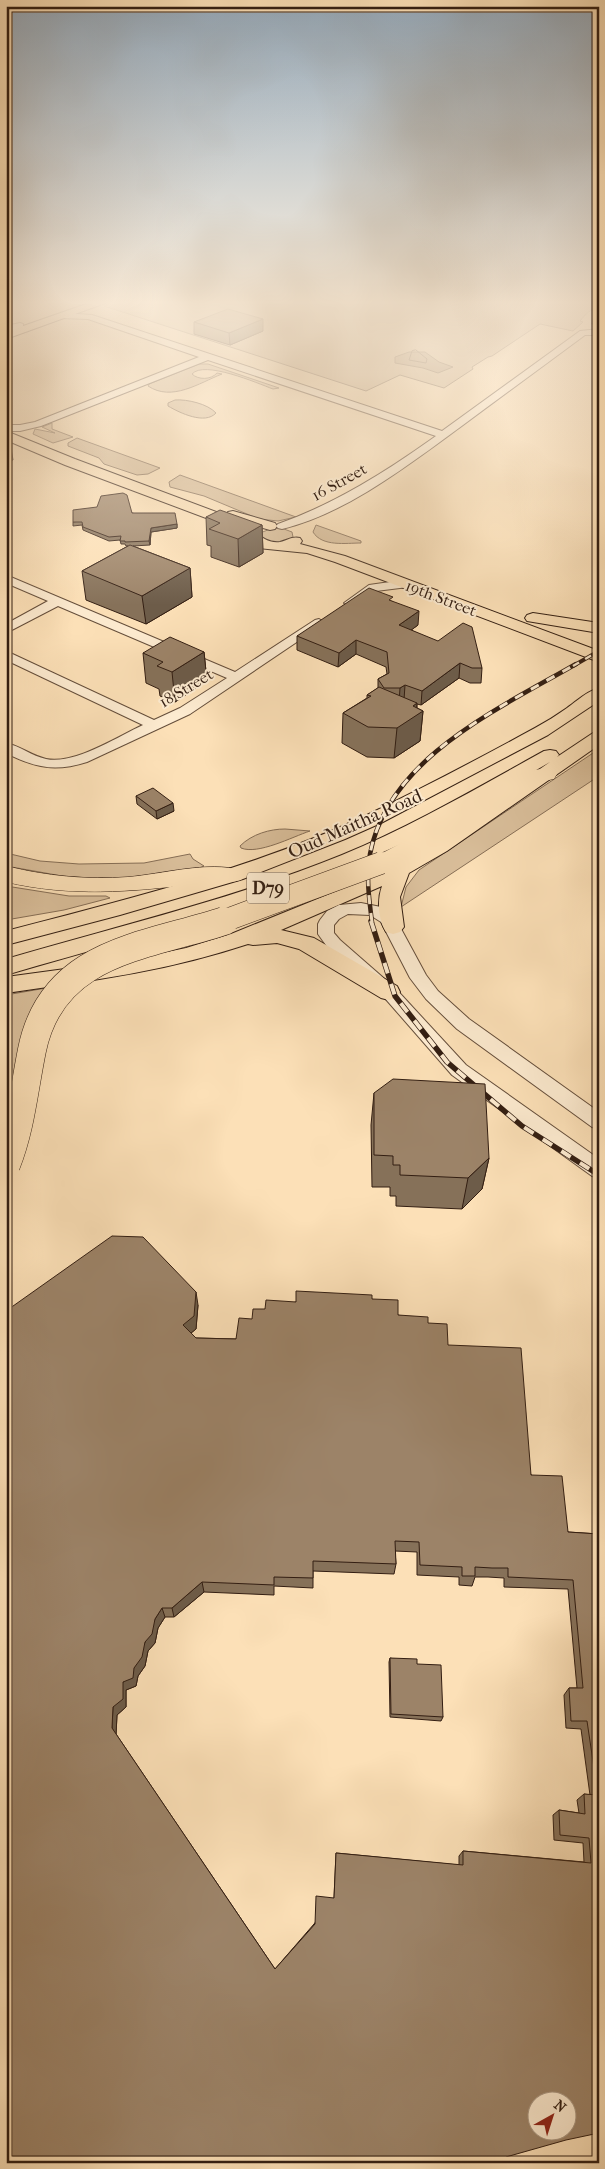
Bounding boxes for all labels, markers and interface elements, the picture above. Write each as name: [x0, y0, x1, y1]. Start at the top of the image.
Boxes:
street label: 16 Street: [308, 459, 370, 505]
street label: 19th Street: [403, 576, 479, 620]
street label: 18 Street: [156, 664, 217, 711]
street label: Oud Maitha Road: [285, 784, 426, 863]
road number: D79: [247, 872, 289, 904]
north arrow: [528, 2092, 578, 2142]
text: N: [550, 2096, 570, 2116]

